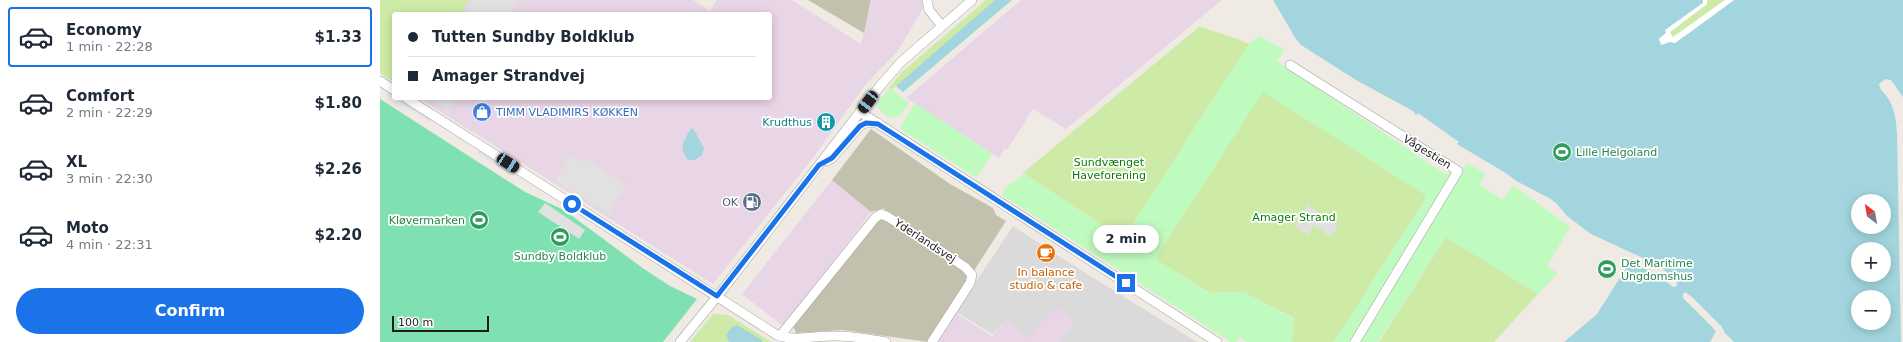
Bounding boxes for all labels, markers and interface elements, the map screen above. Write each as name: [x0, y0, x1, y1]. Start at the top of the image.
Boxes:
icon: car: [18, 19, 54, 55]
text: Economy: [66, 21, 142, 39]
text: $1.33: [315, 28, 362, 46]
text: Tutten Sundby Boldklub: [432, 28, 634, 46]
text: 1 min · 22:28: [66, 39, 153, 54]
text: Amager Strandvej: [432, 67, 585, 85]
icon: car: [18, 85, 54, 121]
text: Comfort: [66, 87, 134, 105]
car: [856, 89, 880, 115]
text: $1.80: [315, 94, 362, 112]
shop icon: TIMM VLADIMIRS KØKKEN: [471, 101, 493, 123]
text: 2 min · 22:29: [66, 105, 153, 120]
place label: TIMM VLADIMIRS KØKKEN: [495, 106, 638, 119]
building icon: Krudthus: [815, 111, 837, 133]
place label: Krudthus: [762, 116, 812, 129]
street label: Vågestien: [1401, 132, 1453, 172]
sports icon: Lille Helgoland: [1551, 141, 1573, 163]
place label: Lille Helgoland: [1576, 146, 1657, 159]
icon: car: [18, 151, 54, 187]
car: [495, 151, 521, 175]
text: XL: [66, 153, 87, 171]
park label: Sundvænget Haveforening: [1072, 156, 1146, 182]
text: $2.26: [315, 160, 362, 178]
text: 3 min · 22:30: [66, 171, 153, 186]
fuel station icon: OK: [741, 191, 763, 213]
north arrow: [1851, 194, 1891, 234]
map controls: [1851, 194, 1891, 330]
route start: [563, 195, 581, 213]
place label: OK: [722, 196, 739, 209]
sports icon: Kløvermarken: [468, 209, 490, 231]
park label: Amager Strand: [1252, 211, 1336, 224]
place label: Kløvermarken: [389, 214, 465, 227]
street label: Yderlandsvej: [891, 216, 958, 266]
icon: car: [18, 217, 54, 253]
text: Moto: [66, 219, 109, 237]
callout: 2 min: [1093, 225, 1159, 253]
text: $2.20: [315, 226, 362, 244]
sports icon: Sundby Boldklub: [549, 226, 571, 248]
text: 2 min: [1106, 231, 1146, 246]
text: 4 min · 22:31: [66, 237, 153, 252]
cafe icon: In balance studio & cafe: [1035, 242, 1057, 264]
button: +: [1851, 242, 1891, 282]
place label: Sundby Boldklub: [514, 250, 606, 263]
place label: Det Maritime Ungdomshus: [1621, 257, 1693, 283]
sports icon: Det Maritime Ungdomshus: [1596, 258, 1618, 280]
place label: In balance studio & cafe: [1010, 266, 1083, 292]
route end: [1117, 274, 1135, 292]
button: Confirm: [16, 288, 364, 334]
button: −: [1851, 290, 1891, 330]
scale bar: [392, 314, 489, 333]
text: 100 m: [398, 316, 433, 329]

